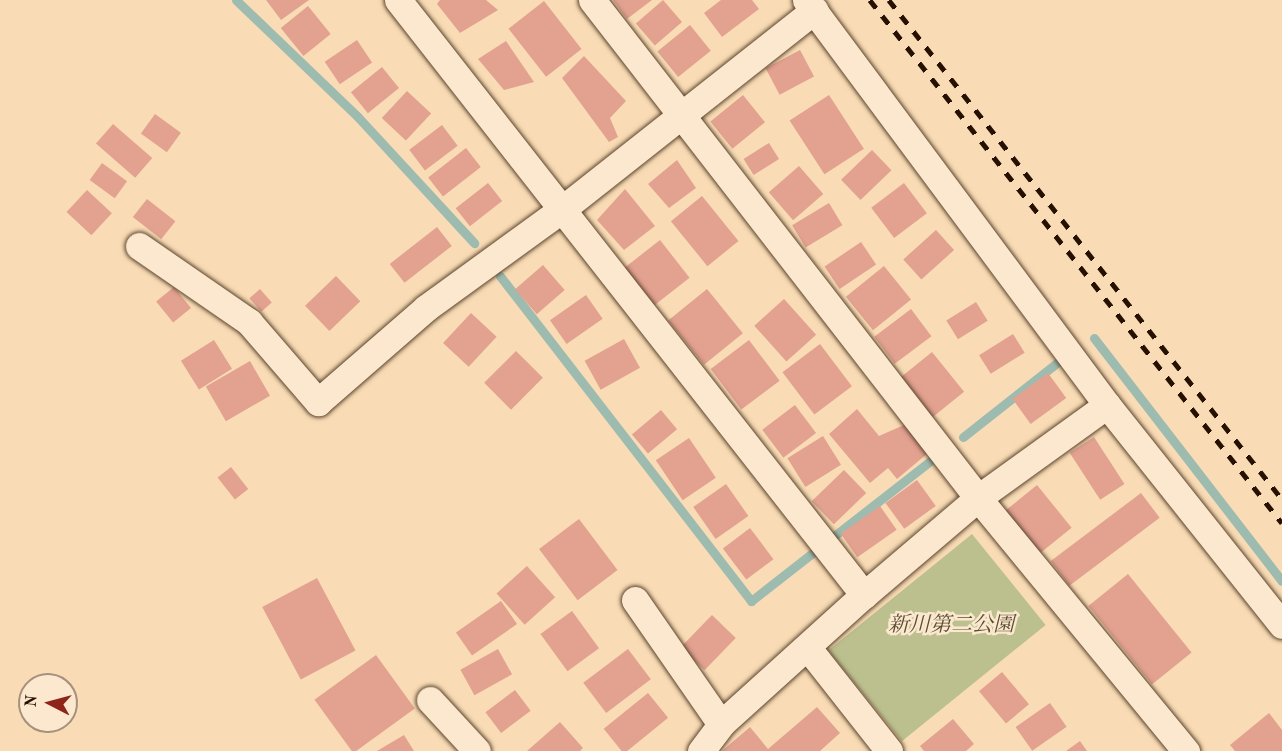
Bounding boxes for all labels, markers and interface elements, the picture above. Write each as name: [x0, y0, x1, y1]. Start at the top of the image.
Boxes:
park label: 新川第二公園: [888, 613, 1014, 639]
north arrow: [18, 673, 78, 733]
text: N: [23, 694, 41, 708]

